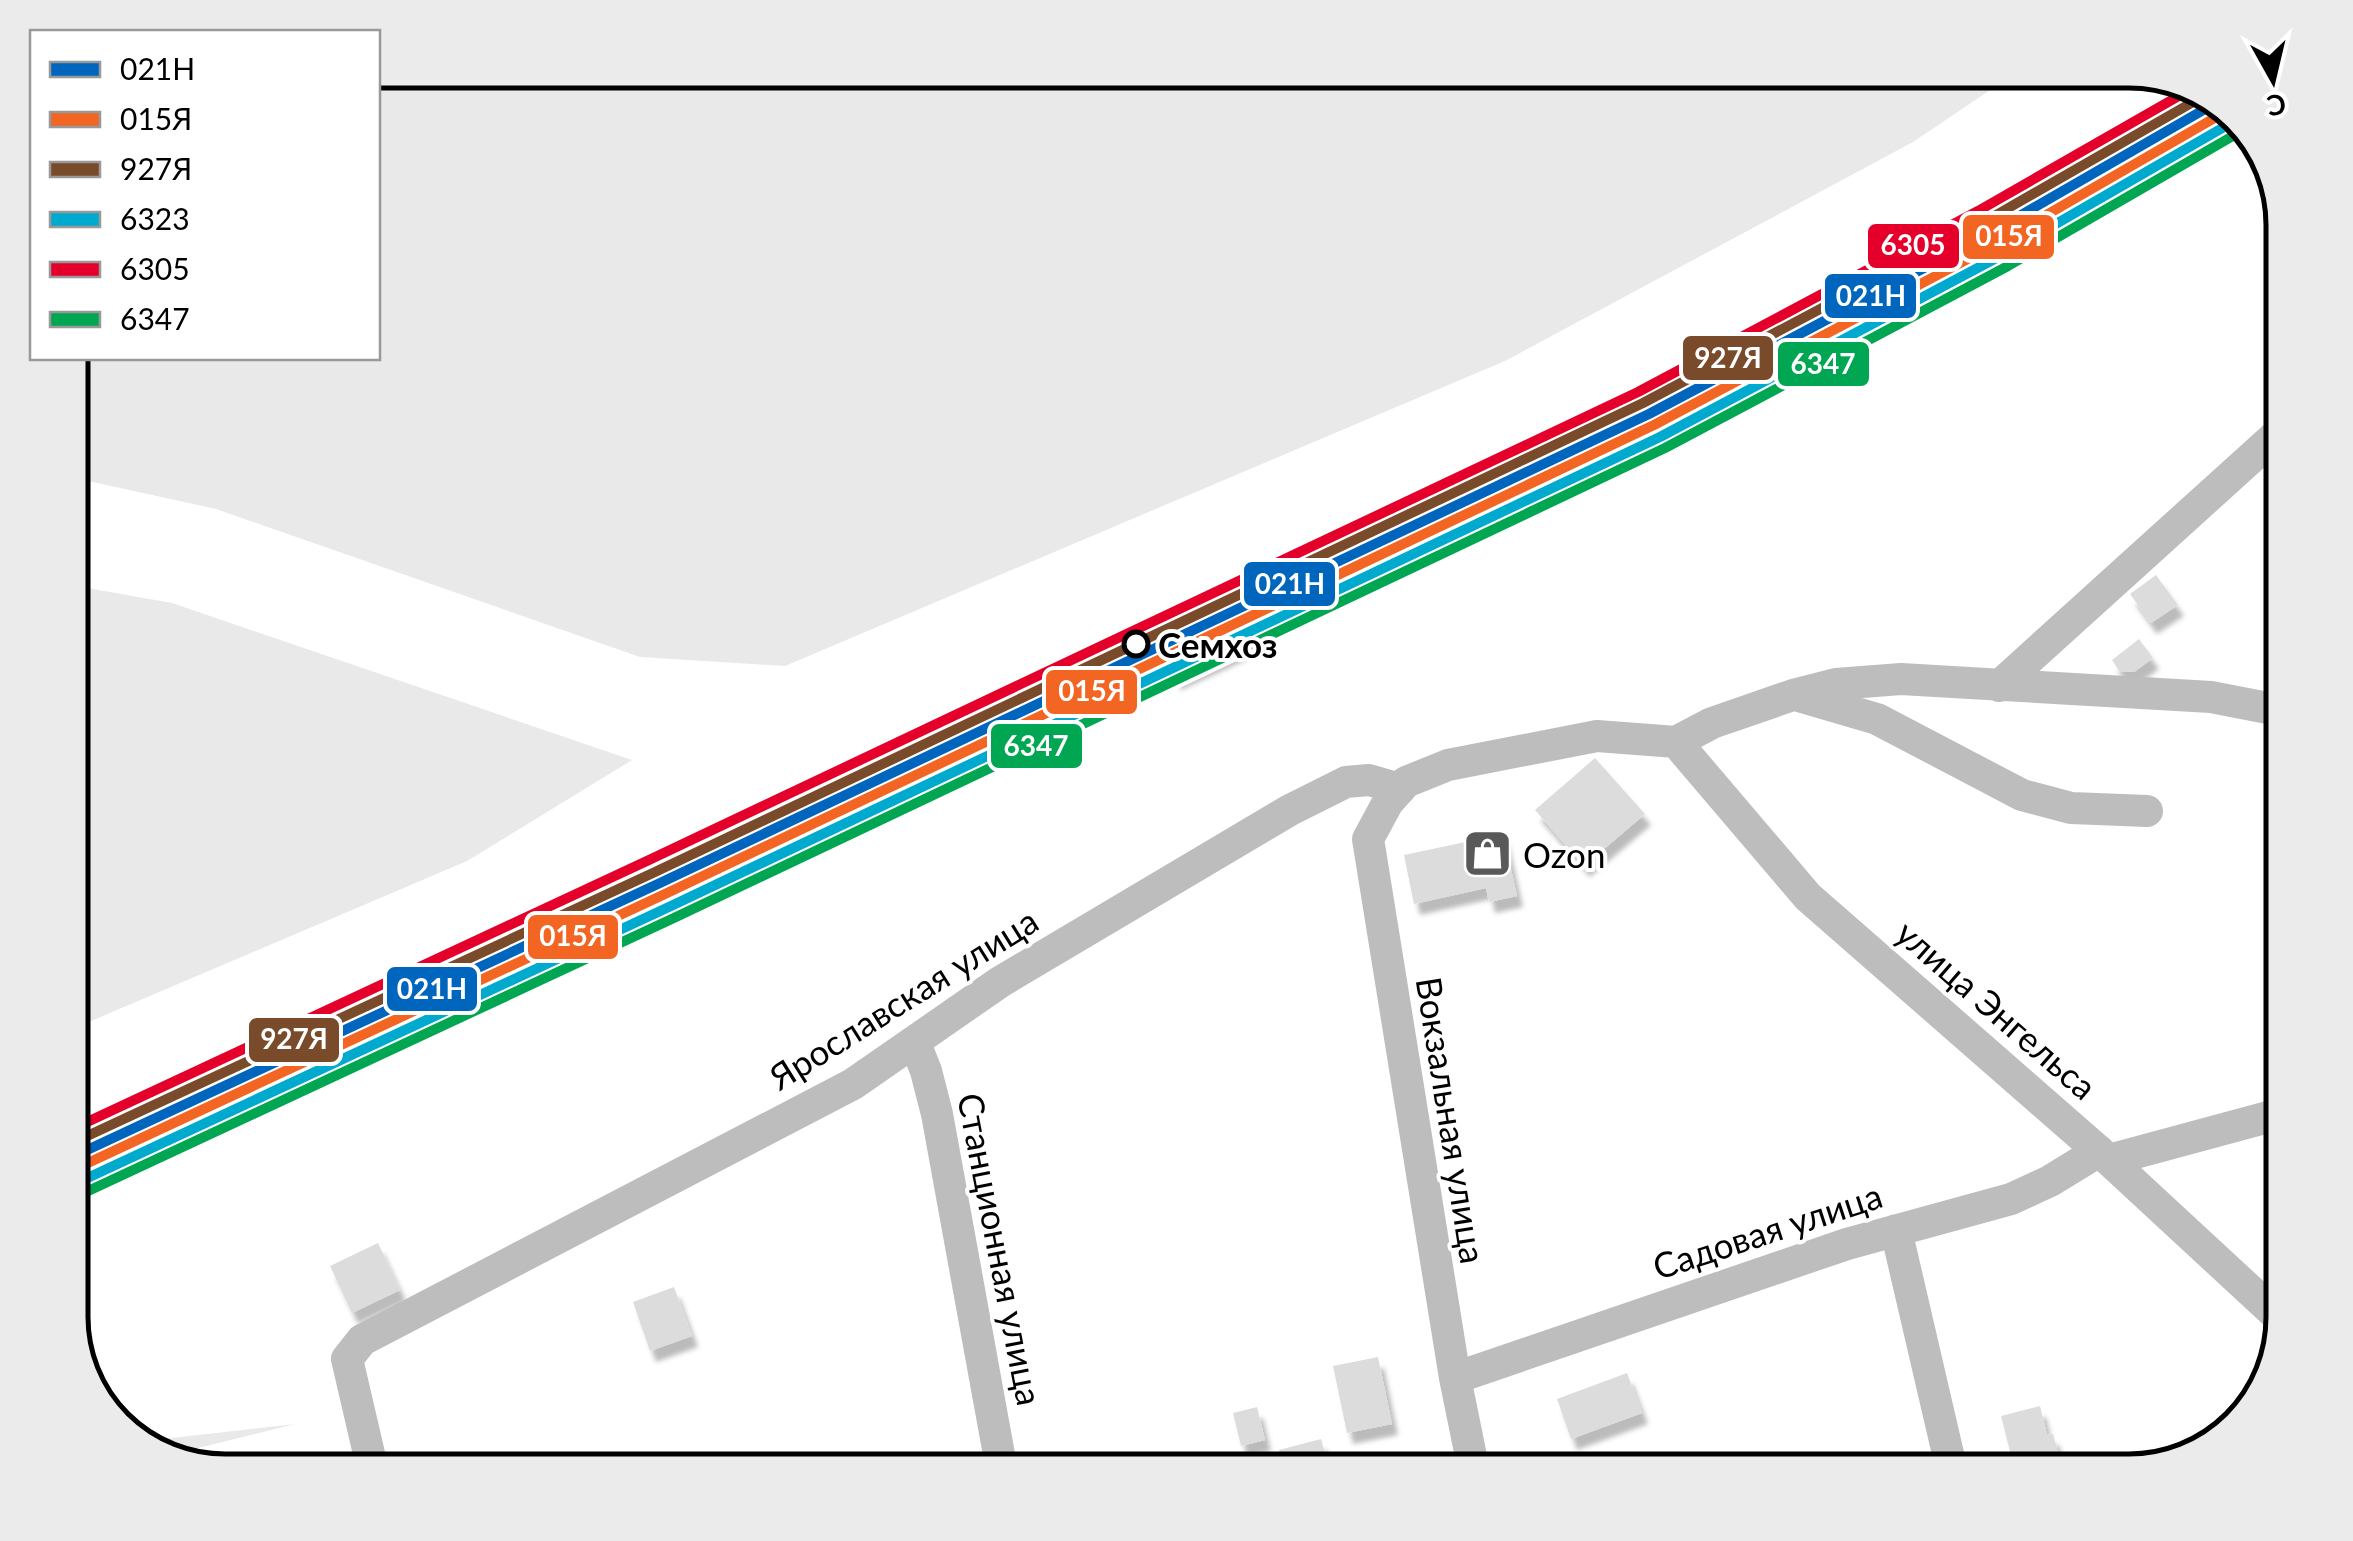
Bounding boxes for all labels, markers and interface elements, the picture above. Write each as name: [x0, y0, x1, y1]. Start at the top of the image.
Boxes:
legend: [30, 30, 380, 360]
north arrow: [2223, 30, 2323, 130]
text: 021Н: [120, 50, 195, 86]
text: С: [2265, 88, 2288, 124]
text: 015Я: [120, 100, 192, 136]
text: 927Я: [120, 150, 192, 186]
text: 6323: [120, 200, 190, 236]
line badge: 015Я: [1961, 213, 2056, 261]
text: 015Я: [1975, 218, 2043, 252]
line badge: 6305: [1866, 222, 1961, 270]
text: 6305: [1881, 227, 1945, 261]
text: 6305: [120, 250, 190, 286]
line badge: 021Н: [1823, 272, 1918, 320]
text: 021Н: [1836, 278, 1906, 312]
text: 6347: [120, 300, 190, 336]
line badge: 927Я: [1681, 334, 1775, 382]
text: 927Я: [1694, 340, 1762, 374]
line badge: 6347: [1776, 340, 1871, 388]
text: 6347: [1791, 346, 1855, 380]
line badge: 021Н: [1242, 560, 1337, 608]
text: 021Н: [1255, 566, 1325, 600]
place label: Семхоз: [1158, 623, 1278, 665]
marker: Семхоз: [1123, 631, 1149, 657]
line badge: 015Я: [1044, 668, 1139, 716]
text: 015Я: [1058, 673, 1126, 707]
line badge: 6347: [989, 722, 1084, 770]
text: 6347: [1004, 728, 1068, 762]
shop icon: Ozon: [1462, 828, 1514, 880]
place label: Ozon: [1523, 833, 1606, 875]
street label: Ярославская улица: [760, 898, 1045, 1098]
street label: улица Энгельса: [1889, 911, 2105, 1107]
line badge: 015Я: [526, 913, 620, 961]
text: 015Я: [539, 918, 607, 952]
line badge: 021Н: [385, 965, 479, 1013]
text: 021Н: [397, 971, 467, 1005]
street label: Вокзальная улица: [1409, 974, 1495, 1266]
line badge: 927Я: [247, 1016, 341, 1064]
text: 927Я: [260, 1021, 328, 1055]
street label: Станционная улица: [950, 1089, 1052, 1409]
street label: Садовая улица: [1647, 1173, 1887, 1287]

